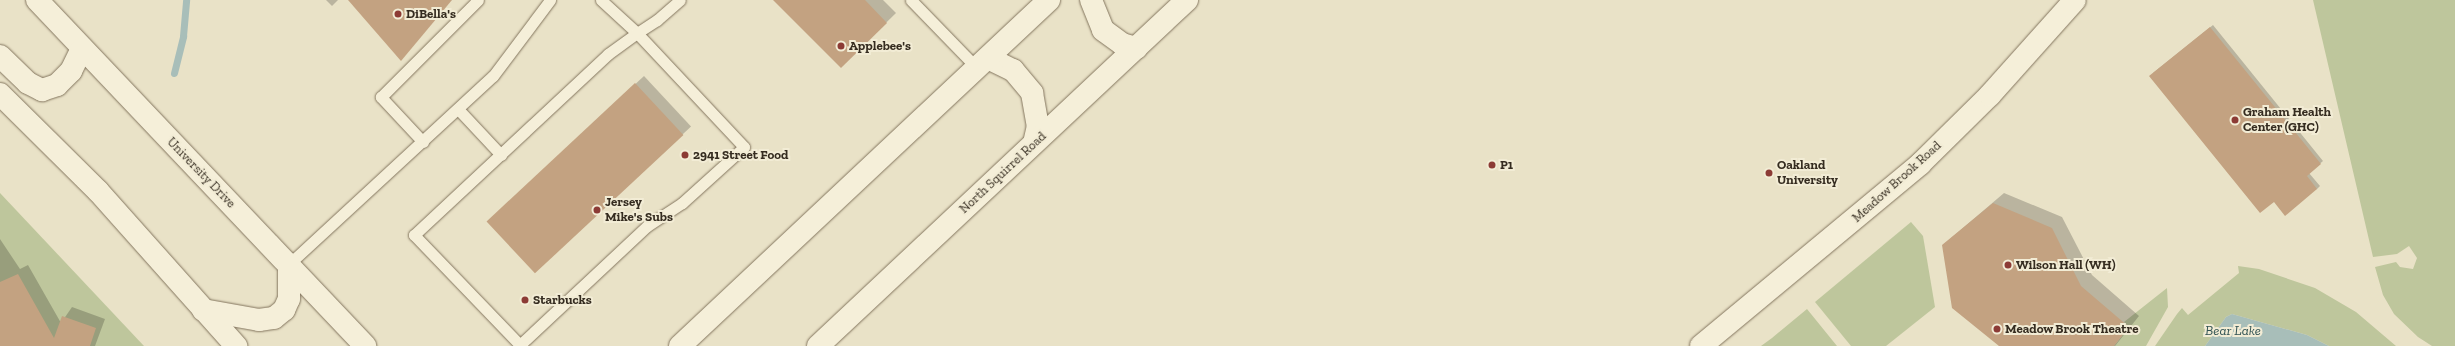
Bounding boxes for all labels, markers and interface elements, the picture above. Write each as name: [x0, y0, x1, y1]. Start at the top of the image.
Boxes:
place label: DiBella's: [406, 6, 456, 22]
marker: DiBella's: [393, 9, 403, 19]
place label: Applebee's: [849, 38, 911, 54]
marker: Applebee's: [836, 41, 846, 51]
place label: Graham Health Center (GHC): [2243, 105, 2331, 136]
marker: Graham Health Center (GHC): [2230, 115, 2240, 125]
street label: North Squirrel Road: [956, 129, 1050, 217]
street label: University Drive: [163, 134, 239, 212]
street label: Meadow Brook Road: [1849, 138, 1945, 226]
place label: 2941 Street Food: [693, 147, 789, 163]
marker: 2941 Street Food: [680, 150, 690, 160]
place label: P1: [1500, 157, 1513, 173]
place label: Oakland University: [1777, 158, 1838, 189]
marker: P1: [1487, 160, 1497, 170]
marker: Oakland University: [1764, 168, 1774, 178]
place label: Jersey Mike's Subs: [605, 195, 673, 226]
marker: Jersey Mike's Subs: [592, 205, 602, 215]
place label: Wilson Hall (WH): [2016, 257, 2115, 273]
marker: Wilson Hall (WH): [2003, 260, 2013, 270]
place label: Starbucks: [533, 292, 592, 308]
marker: Starbucks: [520, 295, 530, 305]
place label: Meadow Brook Theatre: [2005, 321, 2139, 337]
water label: Bear Lake: [2205, 323, 2261, 339]
marker: Meadow Brook Theatre: [1992, 324, 2002, 334]

